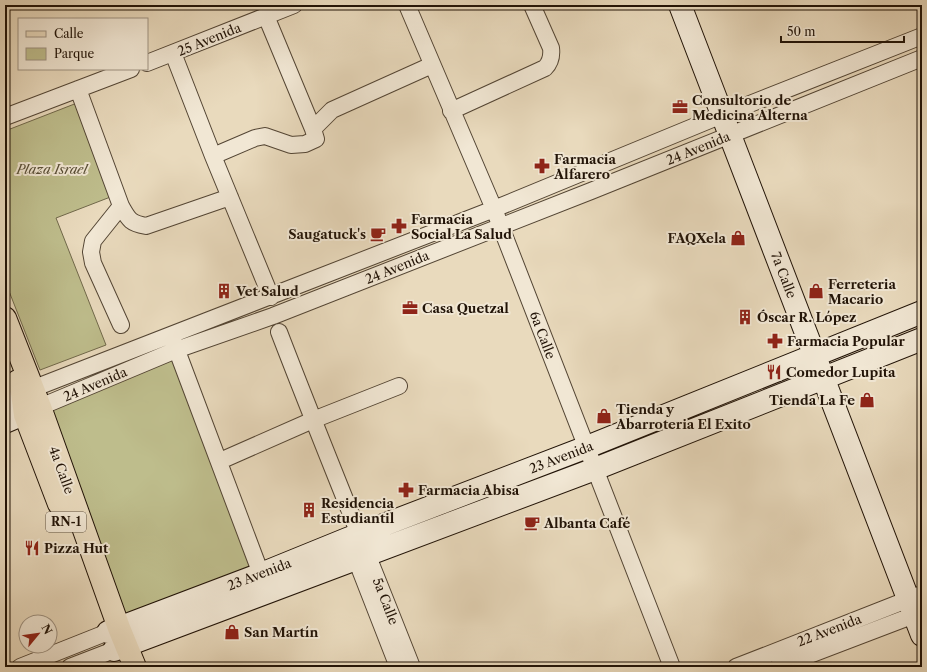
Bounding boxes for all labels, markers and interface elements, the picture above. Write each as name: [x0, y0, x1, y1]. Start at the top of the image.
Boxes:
legend: [18, 18, 148, 70]
scale bar: [781, 18, 904, 44]
street label: 25 Avenida: [175, 19, 243, 59]
text: 50 m: [787, 24, 816, 39]
text: Calle: [54, 26, 84, 41]
text: Parque: [54, 46, 95, 61]
place label: Consultorio de Medicina Alterna: [692, 92, 808, 123]
office icon: Consultorio de Medicina Alterna: [671, 98, 689, 116]
street label: 24 Avenida: [664, 128, 732, 168]
place label: Farmacia Alfarero: [553, 151, 616, 182]
pharmacy icon: Farmacia Alfarero: [533, 157, 551, 175]
park label: Plaza Israel: [16, 161, 89, 177]
place label: Farmacia Social La Salud: [411, 211, 512, 242]
pharmacy icon: Farmacia Social La Salud: [390, 217, 408, 235]
cafe icon: Saugatuck's: [369, 225, 387, 243]
place label: Saugatuck's: [288, 226, 366, 242]
shop icon: FAQXela: [729, 229, 747, 247]
place label: FAQXela: [667, 230, 726, 246]
street label: 24 Avenida: [363, 247, 431, 287]
street label: 7a Calle: [768, 250, 800, 300]
place label: Ferreteria Macario: [828, 276, 896, 307]
building icon: Vet Salud: [215, 282, 233, 300]
shop icon: Ferreteria Macario: [807, 282, 825, 300]
place label: Vet Salud: [235, 283, 299, 299]
office icon: Casa Quetzal: [401, 299, 419, 317]
place label: Casa Quetzal: [422, 300, 509, 316]
building icon: Óscar R. López: [736, 308, 754, 326]
street label: 6a Calle: [527, 309, 559, 361]
place label: Óscar R. López: [757, 309, 856, 325]
pharmacy icon: Farmacia Popular: [766, 332, 784, 350]
place label: Farmacia Popular: [787, 333, 905, 349]
street label: 24 Avenida: [61, 363, 129, 405]
restaurant icon: Comedor Lupita: [765, 363, 783, 381]
place label: Comedor Lupita: [786, 364, 896, 380]
shop icon: Tienda La Fe: [858, 391, 876, 409]
place label: Tienda La Fe: [769, 392, 855, 408]
place label: Tienda y Abarroteria El Exito: [615, 401, 751, 432]
shop icon: Tienda y Abarroteria El Exito: [595, 407, 613, 425]
street label: 23 Avenida: [527, 437, 595, 477]
street label: 4a Calle: [46, 444, 78, 496]
pharmacy icon: Farmacia Abisa: [397, 481, 415, 499]
place label: Farmacia Abisa: [418, 482, 520, 498]
place label: Residencia Estudiantil: [321, 495, 395, 526]
building icon: Residencia Estudiantil: [300, 501, 318, 519]
road number: RN-1: [46, 512, 86, 532]
cafe icon: Albanta Café: [523, 514, 541, 532]
place label: Albanta Café: [543, 515, 631, 531]
restaurant icon: Pizza Hut: [23, 539, 41, 557]
place label: Pizza Hut: [44, 540, 109, 556]
street label: 23 Avenida: [225, 554, 293, 594]
street label: 5a Calle: [370, 575, 402, 627]
street label: 22 Avenida: [795, 610, 864, 650]
north arrow: [18, 614, 58, 654]
text: N: [38, 622, 55, 637]
shop icon: San Martín: [223, 623, 241, 641]
place label: San Martín: [244, 624, 318, 640]

